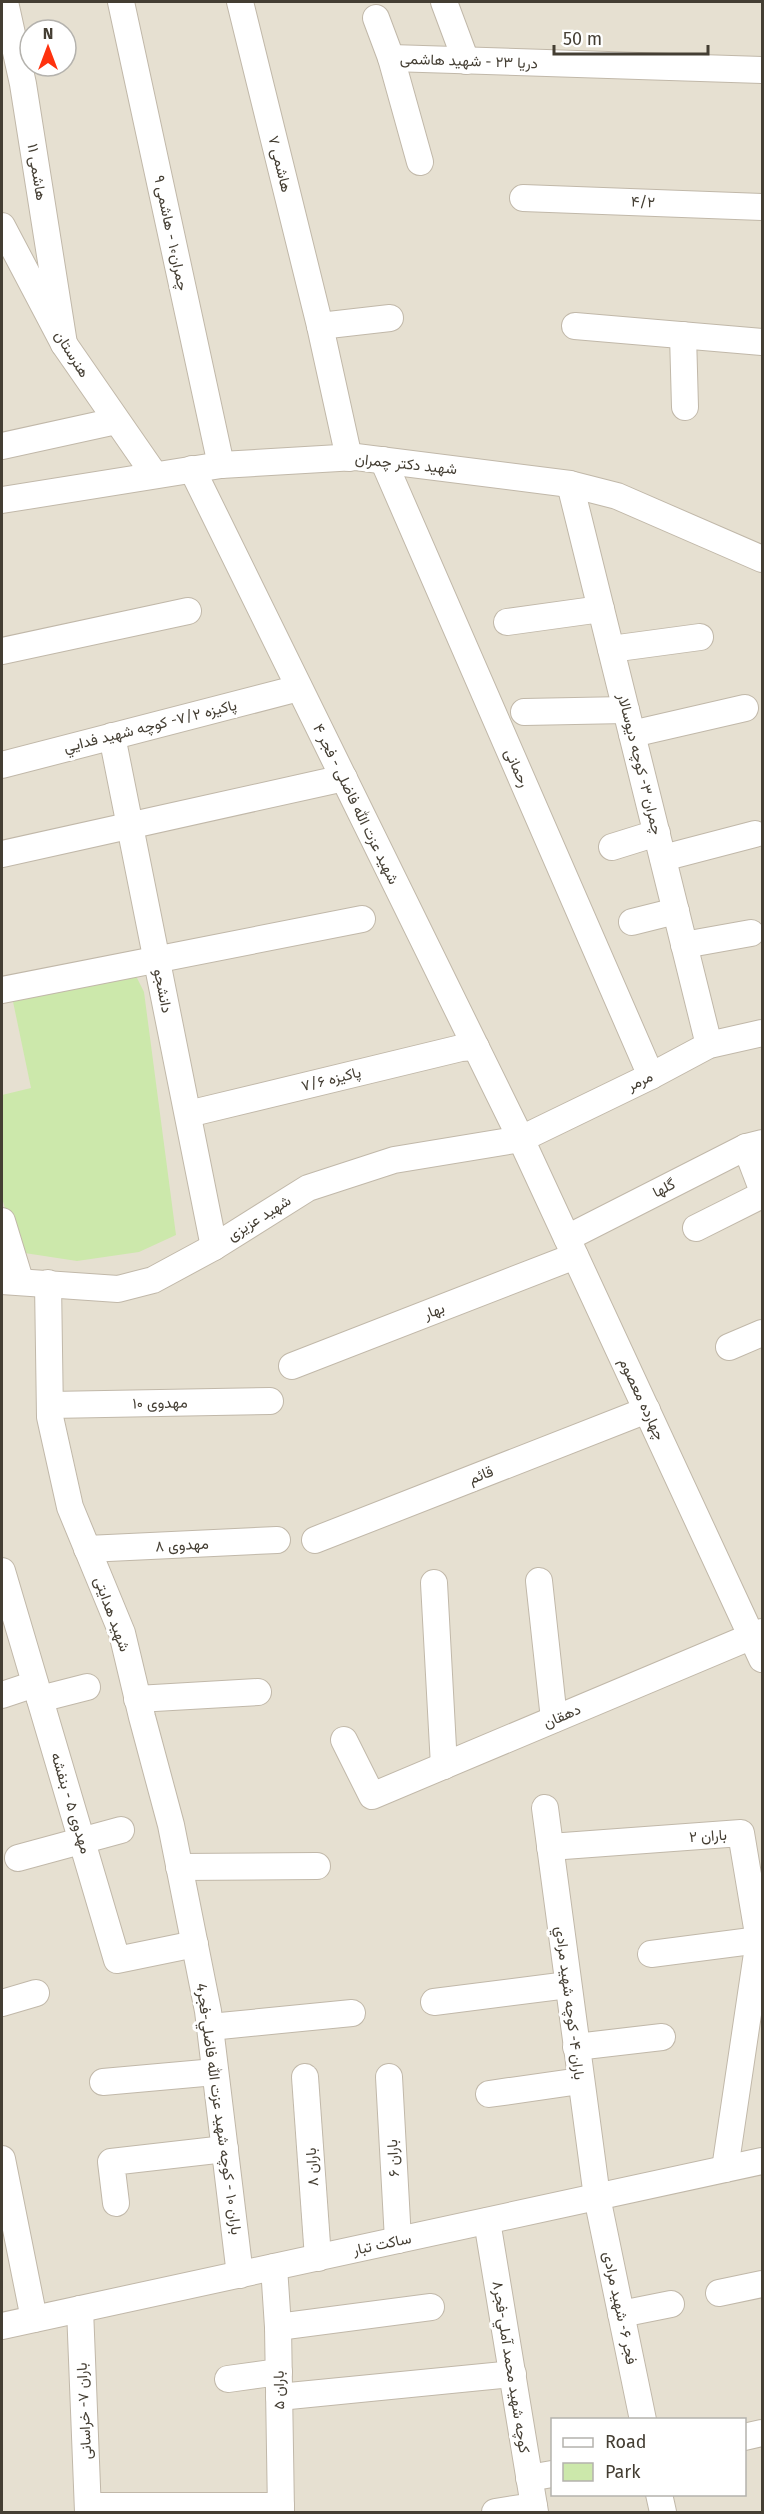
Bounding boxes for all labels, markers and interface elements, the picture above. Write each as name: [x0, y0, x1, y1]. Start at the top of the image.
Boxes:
north arrow: [18, 18, 78, 78]
scale bar: [554, 18, 708, 56]
text: N: [43, 24, 53, 43]
text: 50 m: [563, 28, 602, 50]
street label: دریا ۲۳ - شهید هاشمی: [400, 50, 538, 73]
street label: هاشمی ۷: [263, 134, 296, 194]
street label: هاشمی ۱۱: [23, 142, 50, 202]
street label: چمران۱۰ - هاشمی ۹: [149, 174, 192, 293]
street label: ۴/۲: [631, 193, 656, 211]
street label: هنرستان: [51, 327, 93, 381]
street label: شهید دکتر چمران: [354, 450, 458, 479]
street label: چمران ۳- كوچه ديوسالار: [613, 691, 666, 837]
street label: پاکیزه ۷/۲- كوچه شهيد فدايي: [62, 696, 239, 760]
street label: شهید عزت الله فاضلی - فجر ۴: [308, 721, 403, 888]
street label: رحمانی: [500, 746, 533, 791]
street label: دانشجو: [150, 967, 176, 1015]
street label: پاکیزه ۷/۶: [299, 1063, 363, 1096]
street label: مرمر: [623, 1067, 656, 1095]
street label: گلها: [650, 1175, 679, 1201]
street label: شهید عزیزی: [224, 1191, 295, 1246]
street label: بهار: [420, 1299, 447, 1324]
street label: چهارده معصوم: [614, 1355, 669, 1443]
street label: مهدوی ۱۰: [132, 1394, 188, 1413]
street label: قائم: [466, 1462, 496, 1489]
street label: مهدوی ۸: [155, 1535, 209, 1556]
street label: شهید هدایتی: [89, 1574, 134, 1654]
street label: دهقان: [540, 1700, 584, 1732]
street label: مهدوی ۵ - بنفشه: [46, 1750, 95, 1856]
street label: باران ۲: [688, 1826, 728, 1846]
street label: باران ۴- كوچه شهيد مرادي: [548, 1925, 588, 2081]
street label: باران ۱۰ - كوچه شهيد عزت الله فاضلي-فجر4: [188, 1982, 246, 2236]
street label: باران ۶: [383, 2139, 403, 2177]
street label: باران ۸: [302, 2147, 322, 2187]
street label: ساکت تبار: [350, 2229, 413, 2259]
street label: فجر ۶- شهید مرادی: [598, 2250, 641, 2366]
street label: كوچه شهيد محمد آملي-فجر۸: [485, 2279, 534, 2455]
street label: باران ۷- خراسانی: [72, 2362, 97, 2460]
street label: باران ۵: [270, 2370, 288, 2410]
legend: [551, 2418, 746, 2496]
text: Road: [605, 2431, 647, 2453]
text: Park: [605, 2461, 641, 2483]

